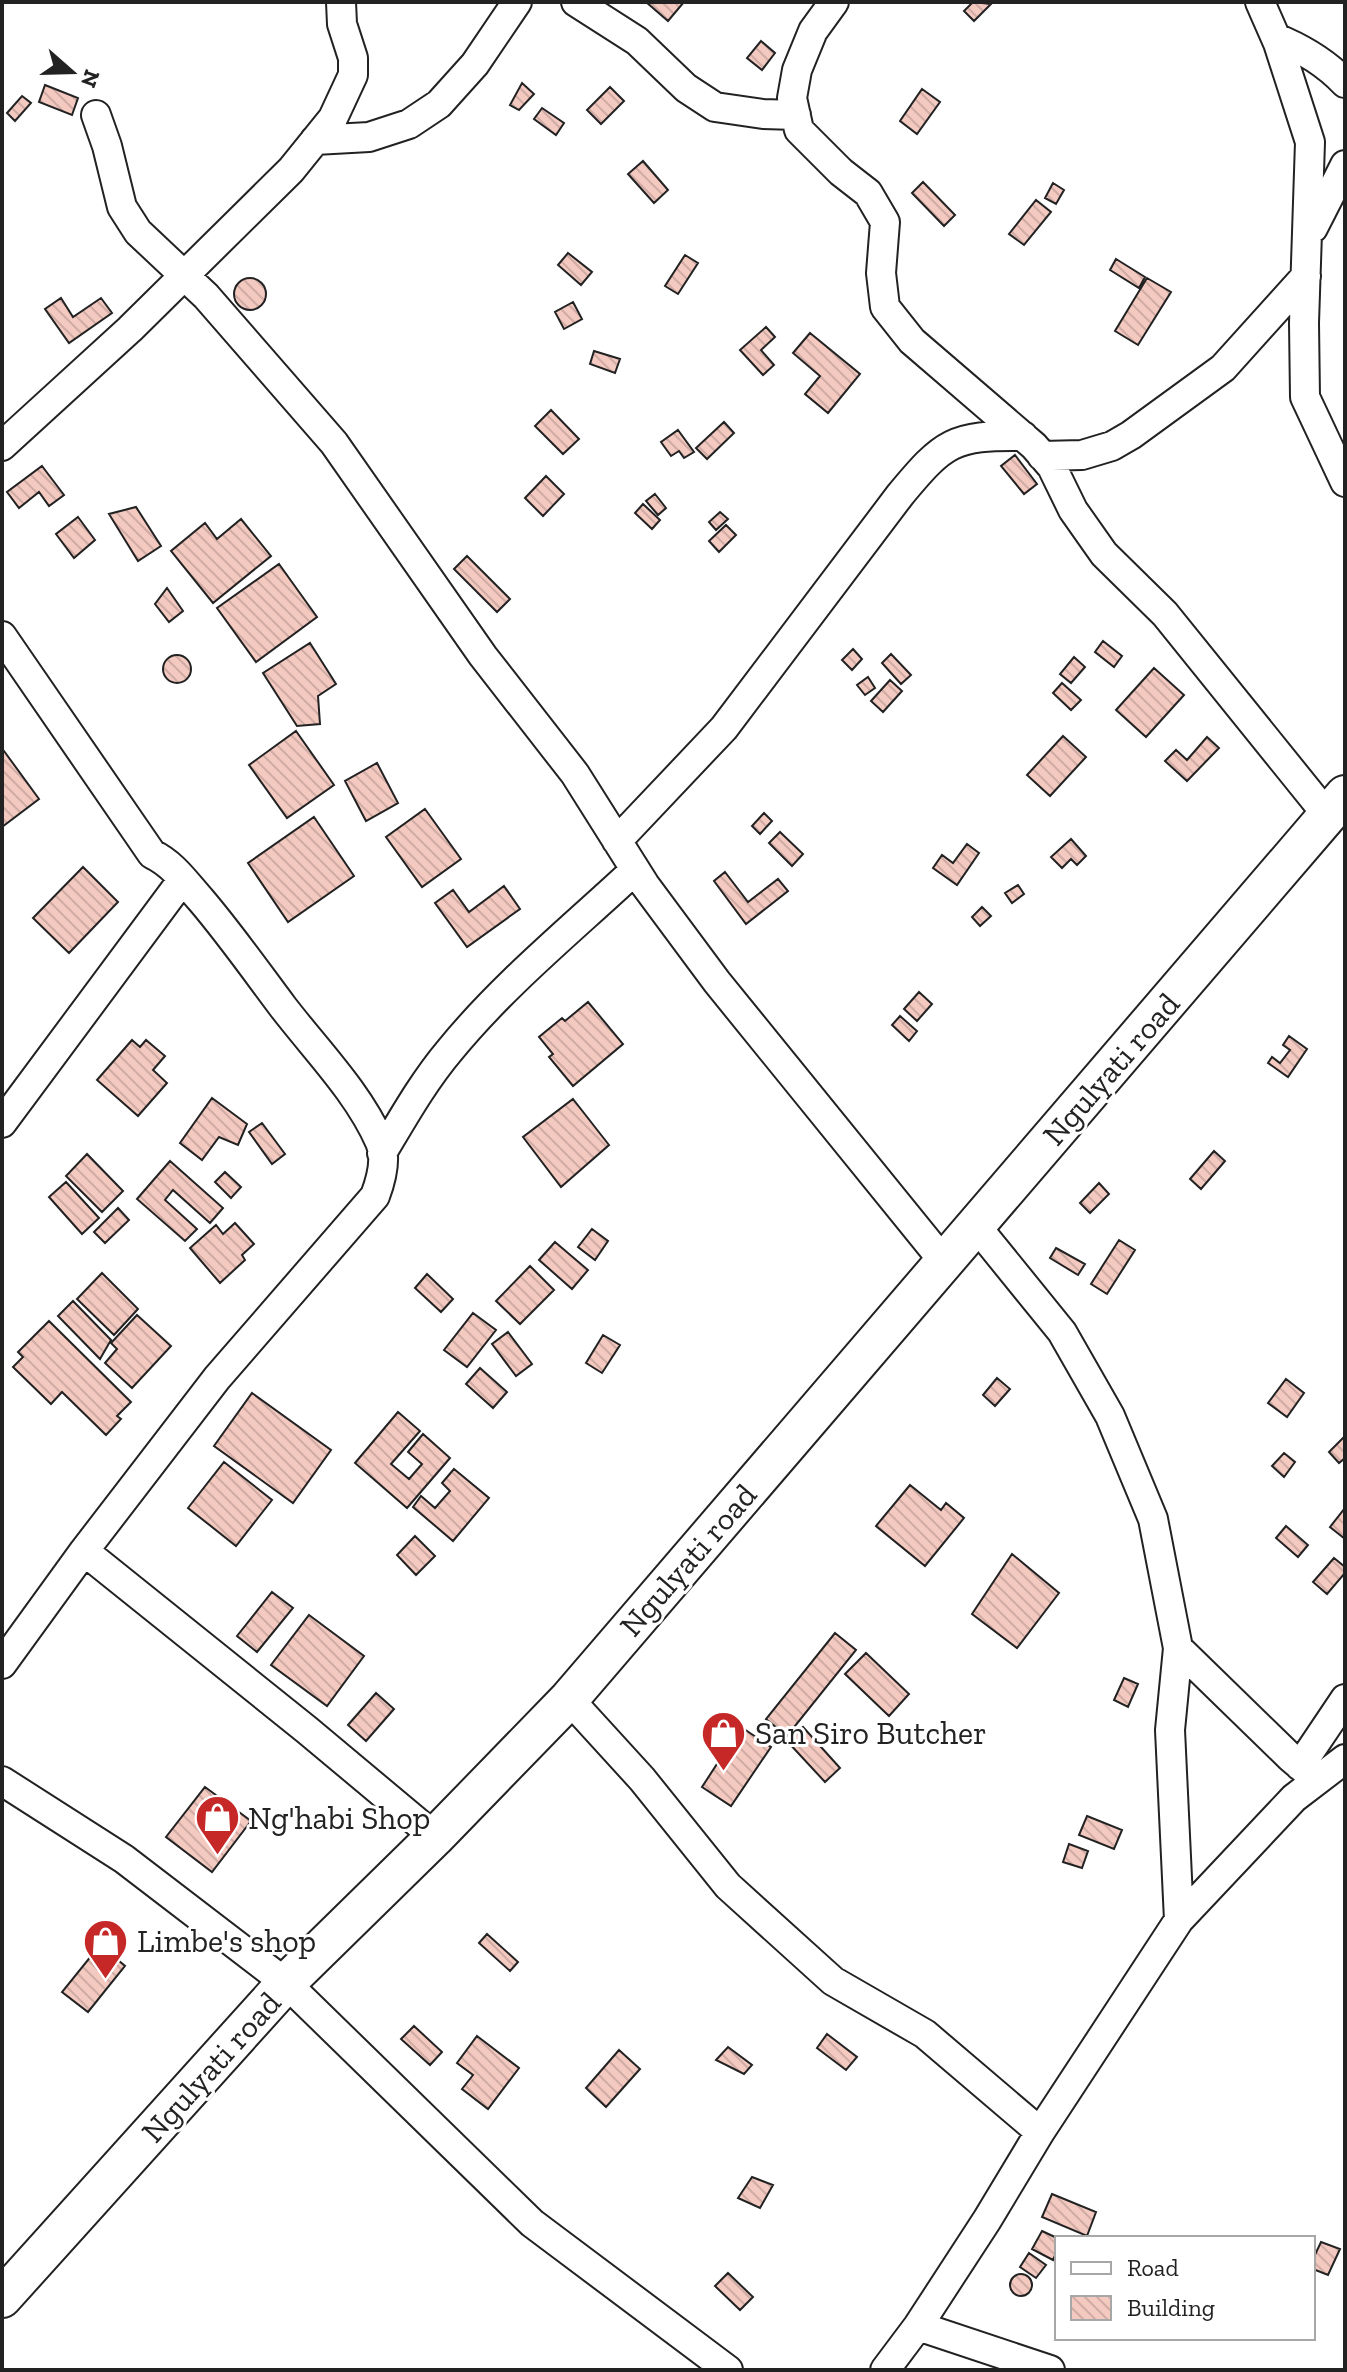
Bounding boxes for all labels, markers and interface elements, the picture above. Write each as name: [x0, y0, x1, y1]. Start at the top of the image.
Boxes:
north arrow: [32, 32, 112, 112]
text: N: [75, 66, 106, 91]
street label: Ngulyati road: [1035, 985, 1188, 1153]
street label: Ngulyati road: [612, 1476, 765, 1644]
shop icon: San Siro Butcher: [700, 1709, 748, 1772]
place label: San Siro Butcher: [755, 1714, 987, 1752]
shop icon: Ng'habi Shop: [193, 1794, 241, 1857]
place label: Ng'habi Shop: [248, 1799, 430, 1837]
shop icon: Limbe's shop: [82, 1917, 130, 1980]
place label: Limbe's shop: [137, 1922, 316, 1960]
street label: Ngulyati road: [134, 1984, 289, 2150]
legend: [1055, 2236, 1315, 2340]
text: Road: [1127, 2253, 1179, 2282]
text: Building: [1127, 2293, 1215, 2322]

